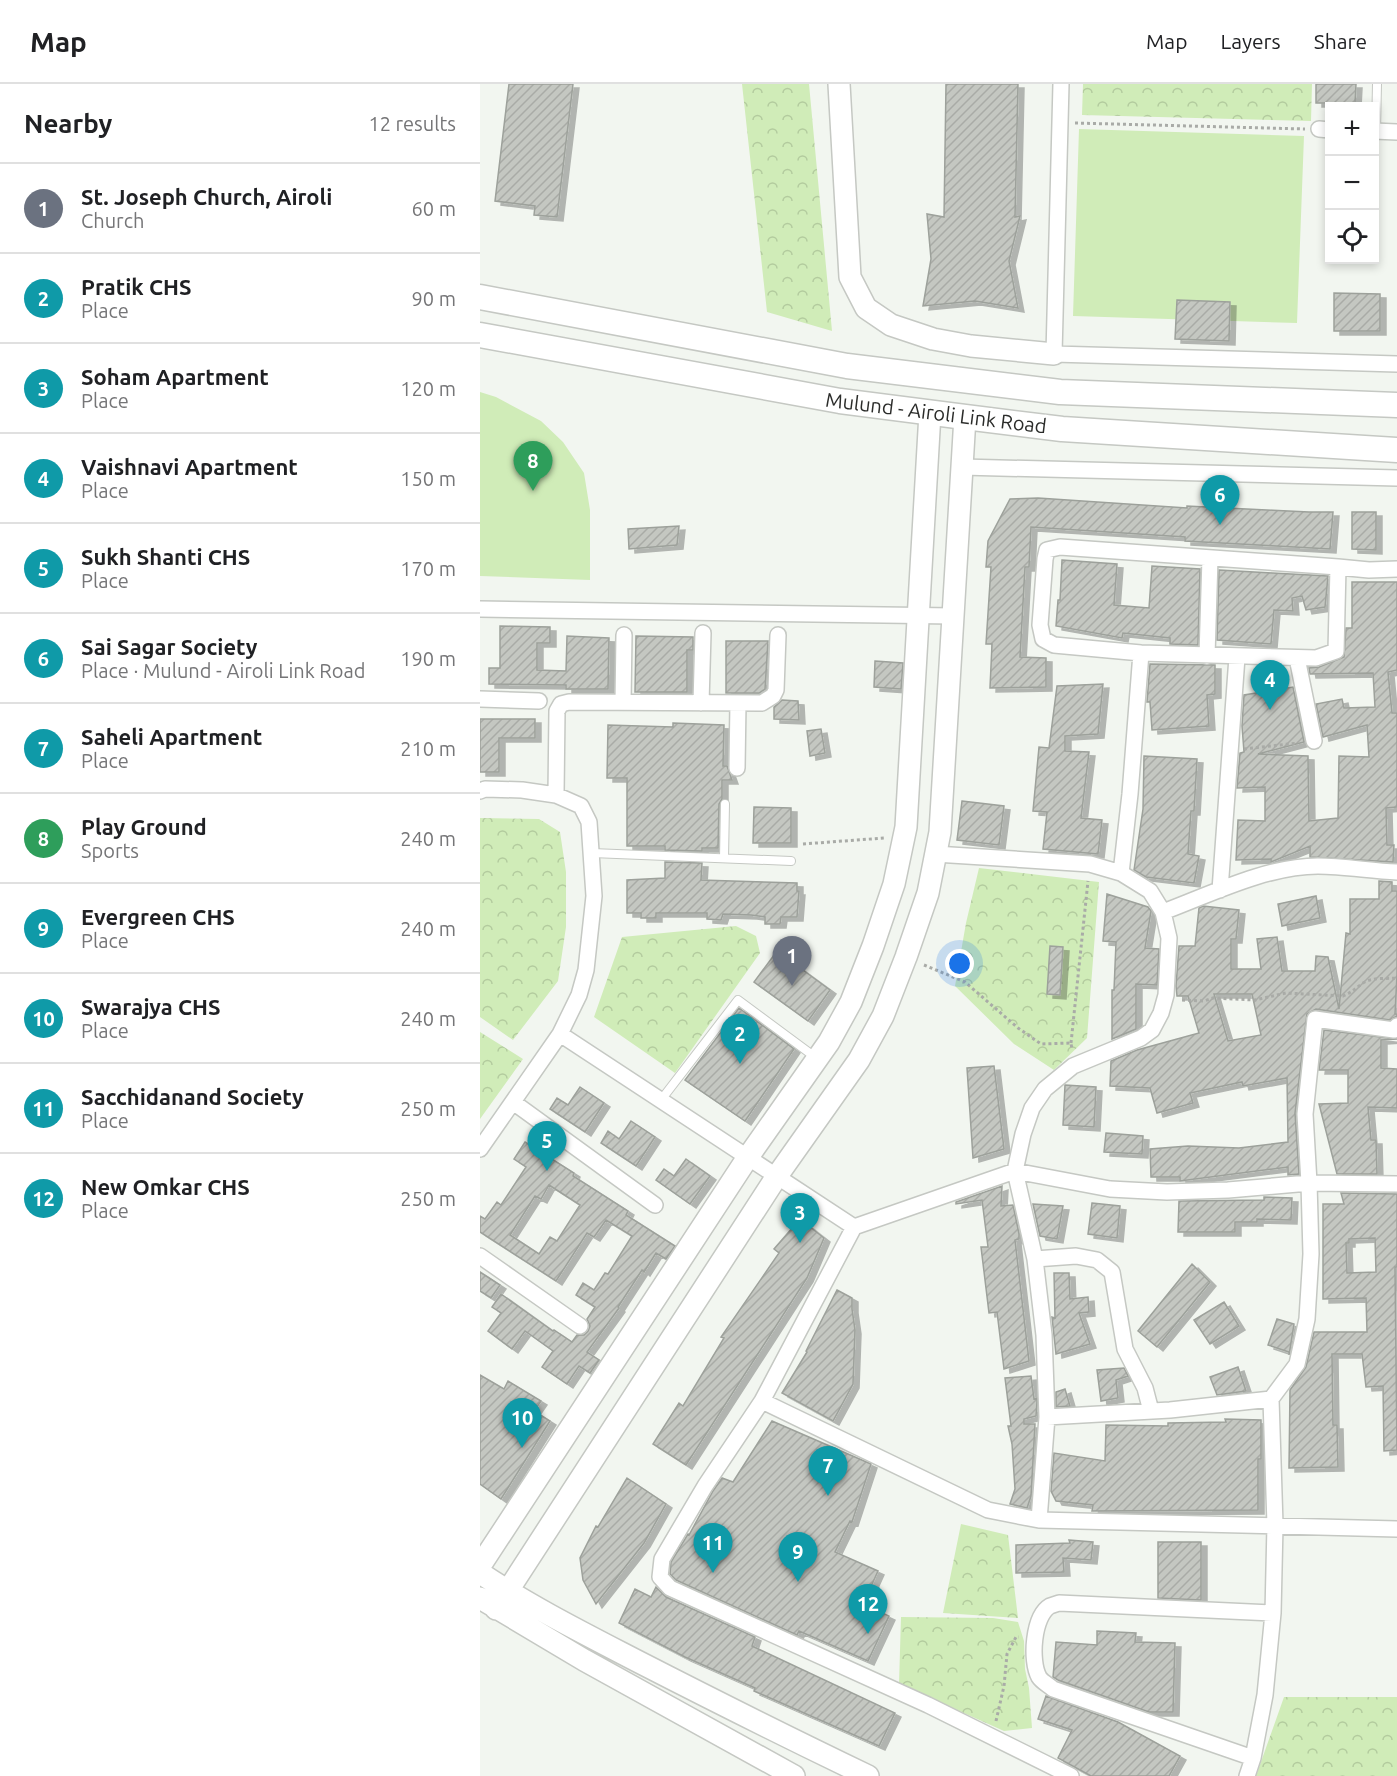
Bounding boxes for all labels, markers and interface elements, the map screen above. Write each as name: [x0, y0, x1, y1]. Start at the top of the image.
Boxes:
text: Map: [30, 26, 87, 57]
text: Map: [1146, 29, 1187, 53]
text: Layers: [1220, 29, 1281, 53]
text: Share: [1314, 29, 1367, 53]
map controls: [1325, 102, 1379, 264]
button: +: [1325, 102, 1379, 156]
text: Nearby: [24, 109, 112, 138]
text: 12 results: [368, 112, 456, 135]
button: −: [1325, 156, 1379, 210]
text: St. Joseph Church, Airoli: [81, 184, 332, 209]
text: 1: [38, 197, 49, 220]
text: 60 m: [412, 197, 456, 220]
text: Church: [81, 209, 144, 232]
button: locate: [1325, 210, 1379, 264]
text: Pratik CHS: [81, 274, 191, 299]
text: 2: [38, 287, 49, 310]
text: 90 m: [412, 287, 456, 310]
text: Place: [81, 299, 129, 322]
text: Soham Apartment: [81, 364, 269, 389]
text: 3: [38, 377, 49, 400]
text: 120 m: [400, 377, 456, 400]
street label: Mulund - Airoli Link Road: [824, 388, 1048, 437]
text: Place: [81, 389, 129, 412]
pin: 8: [514, 442, 552, 491]
text: Vaishnavi Apartment: [81, 454, 298, 479]
text: 4: [38, 467, 49, 490]
text: 150 m: [400, 467, 456, 490]
pin: 6: [1200, 476, 1240, 525]
text: Place: [81, 479, 129, 502]
text: Sukh Shanti CHS: [81, 544, 250, 569]
text: 5: [38, 557, 49, 580]
text: 170 m: [400, 557, 456, 580]
text: Place: [81, 569, 129, 592]
text: Sai Sagar Society: [81, 634, 257, 659]
text: 6: [38, 647, 49, 670]
text: 190 m: [400, 647, 456, 670]
text: Place · Mulund - Airoli Link Road: [81, 659, 365, 682]
pin: 4: [1250, 660, 1290, 710]
text: Saheli Apartment: [81, 724, 262, 749]
text: 7: [38, 737, 49, 760]
text: 210 m: [400, 737, 456, 760]
text: Place: [81, 749, 129, 772]
text: Play Ground: [81, 814, 207, 839]
text: 8: [38, 827, 49, 850]
text: 240 m: [400, 827, 456, 850]
text: Sports: [81, 839, 139, 862]
text: Evergreen CHS: [81, 904, 235, 929]
text: 9: [38, 917, 49, 940]
text: 240 m: [400, 917, 456, 940]
text: Place: [81, 929, 129, 952]
pin: 1: [772, 936, 812, 986]
your location: [945, 949, 974, 978]
text: Swarajya CHS: [81, 994, 220, 1019]
text: 10: [32, 1007, 55, 1030]
text: 240 m: [400, 1007, 456, 1030]
pin: 2: [720, 1014, 760, 1064]
text: Place: [81, 1019, 129, 1042]
text: Sacchidanand Society: [81, 1084, 304, 1109]
text: 11: [32, 1097, 55, 1120]
text: 250 m: [400, 1097, 456, 1120]
text: Place: [81, 1109, 129, 1132]
pin: 5: [528, 1122, 566, 1171]
text: New Omkar CHS: [81, 1174, 250, 1199]
text: 12: [32, 1187, 55, 1210]
text: 250 m: [400, 1187, 456, 1210]
pin: 3: [780, 1194, 820, 1243]
text: Place: [81, 1199, 129, 1222]
pin: 10: [502, 1398, 542, 1448]
pin: 7: [808, 1446, 848, 1496]
pin: 11: [694, 1524, 732, 1573]
pin: 9: [778, 1532, 818, 1582]
pin: 12: [848, 1584, 888, 1634]

